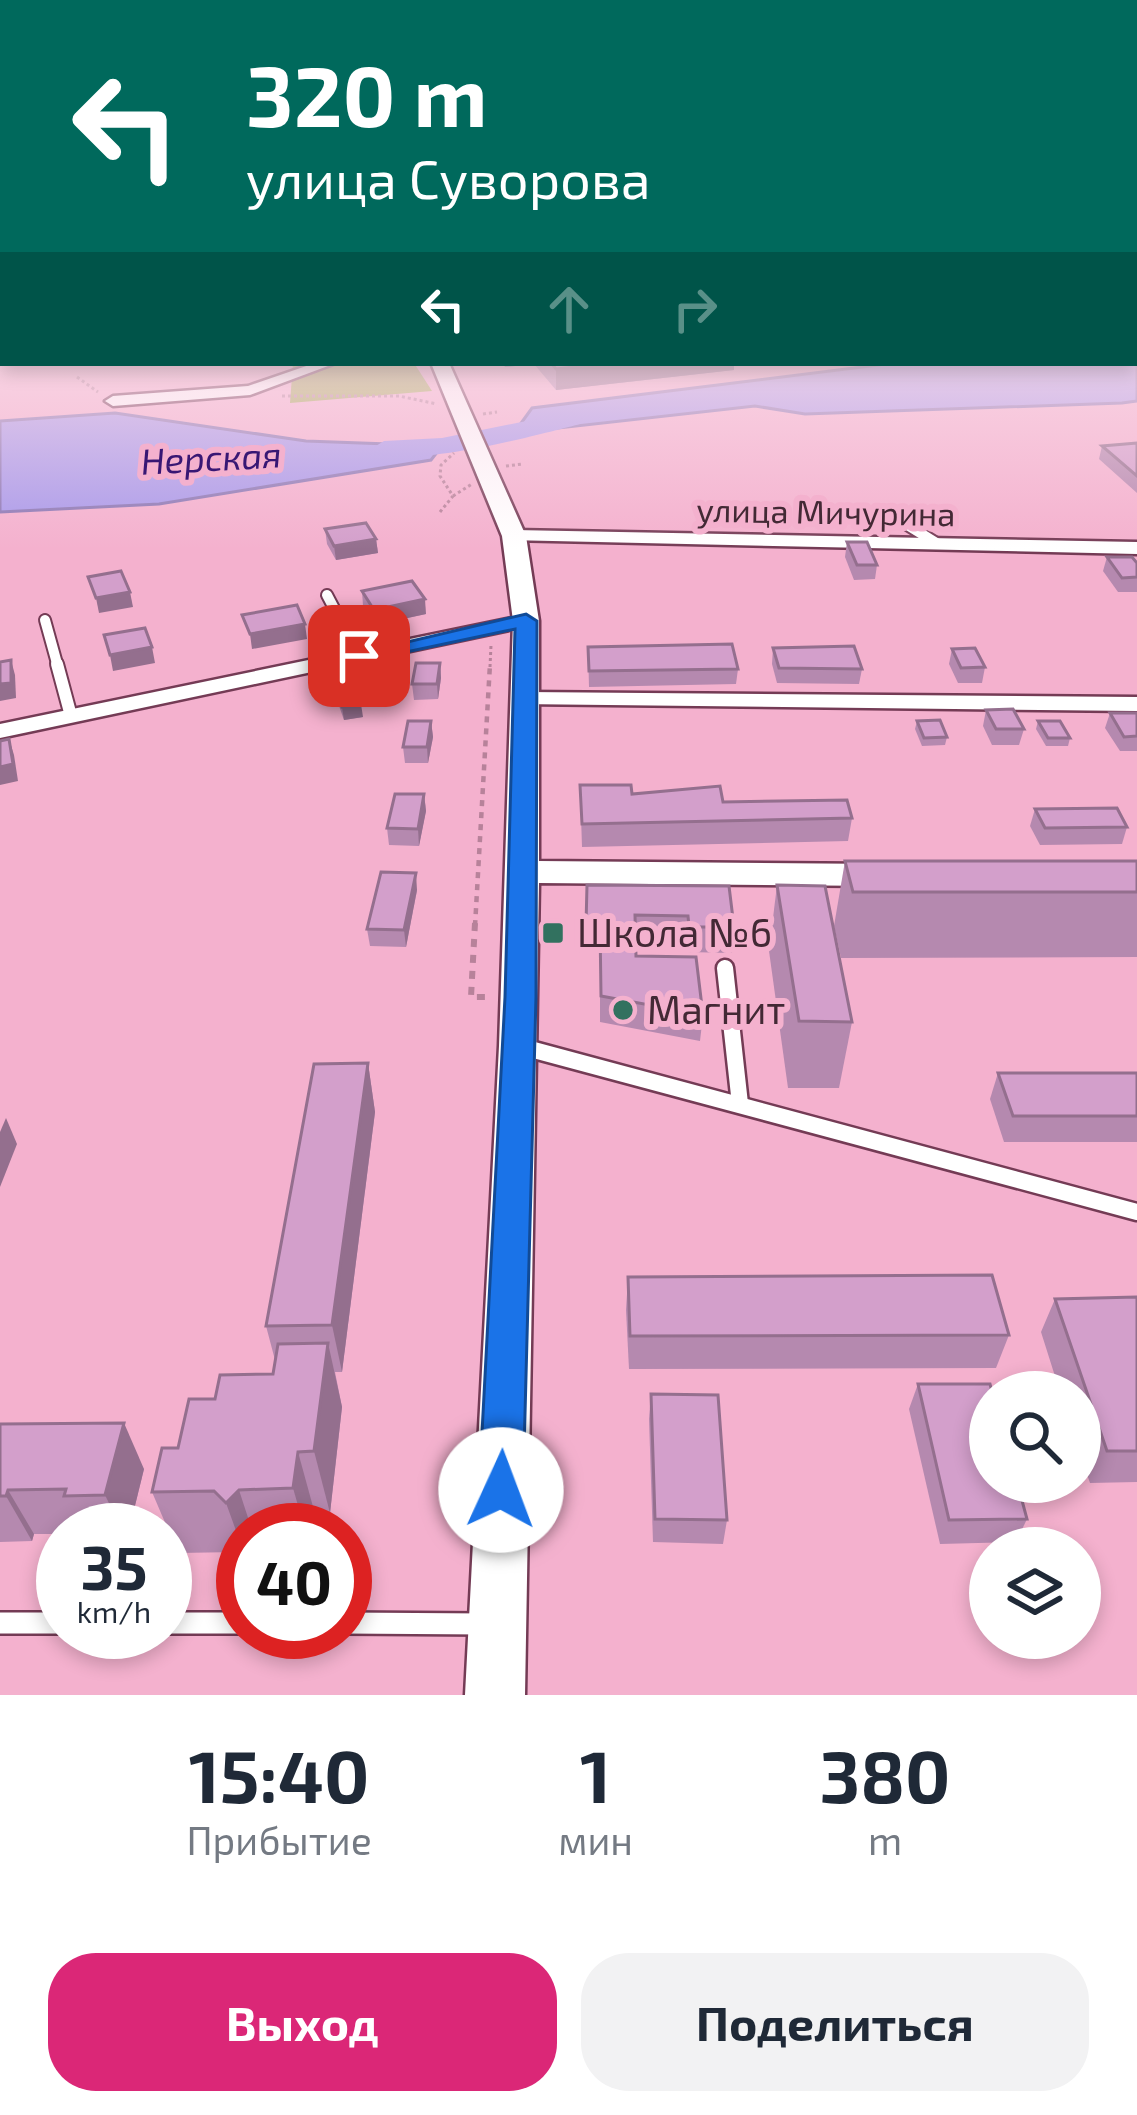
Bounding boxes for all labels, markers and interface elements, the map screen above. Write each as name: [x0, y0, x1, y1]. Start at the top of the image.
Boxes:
text: 320 m: [246, 43, 488, 144]
icon: left: [48, 48, 204, 204]
text: улица Суворова: [246, 145, 651, 210]
icon: left: [410, 276, 476, 342]
icon: ahead: [536, 276, 602, 342]
icon: right: [662, 276, 728, 342]
water label: Нерская: [140, 431, 282, 482]
street label: улица Мичурина: [696, 489, 956, 534]
pin: [308, 605, 410, 707]
icon: arrive: [326, 623, 392, 689]
place label: Школа №6: [577, 908, 772, 955]
marker: Школа №6: [540, 920, 566, 946]
place label: Магнит: [647, 985, 785, 1032]
marker: Магнит: [610, 997, 636, 1023]
map controls: [969, 1371, 1101, 1659]
button: search: [969, 1371, 1101, 1503]
position arrow: [438, 1427, 564, 1553]
speed limit sign: 40: [216, 1503, 372, 1659]
button: layers: [969, 1527, 1101, 1659]
text: 35: [80, 1530, 148, 1602]
text: km/h: [77, 1593, 151, 1629]
text: 15:40: [189, 1731, 369, 1817]
text: 1: [580, 1731, 611, 1817]
text: 380: [819, 1731, 951, 1817]
text: Прибытие: [186, 1816, 372, 1863]
text: мин: [558, 1816, 633, 1863]
text: m: [868, 1816, 902, 1863]
button: Выход: [48, 1953, 557, 2091]
button: Поделиться: [581, 1953, 1089, 2091]

